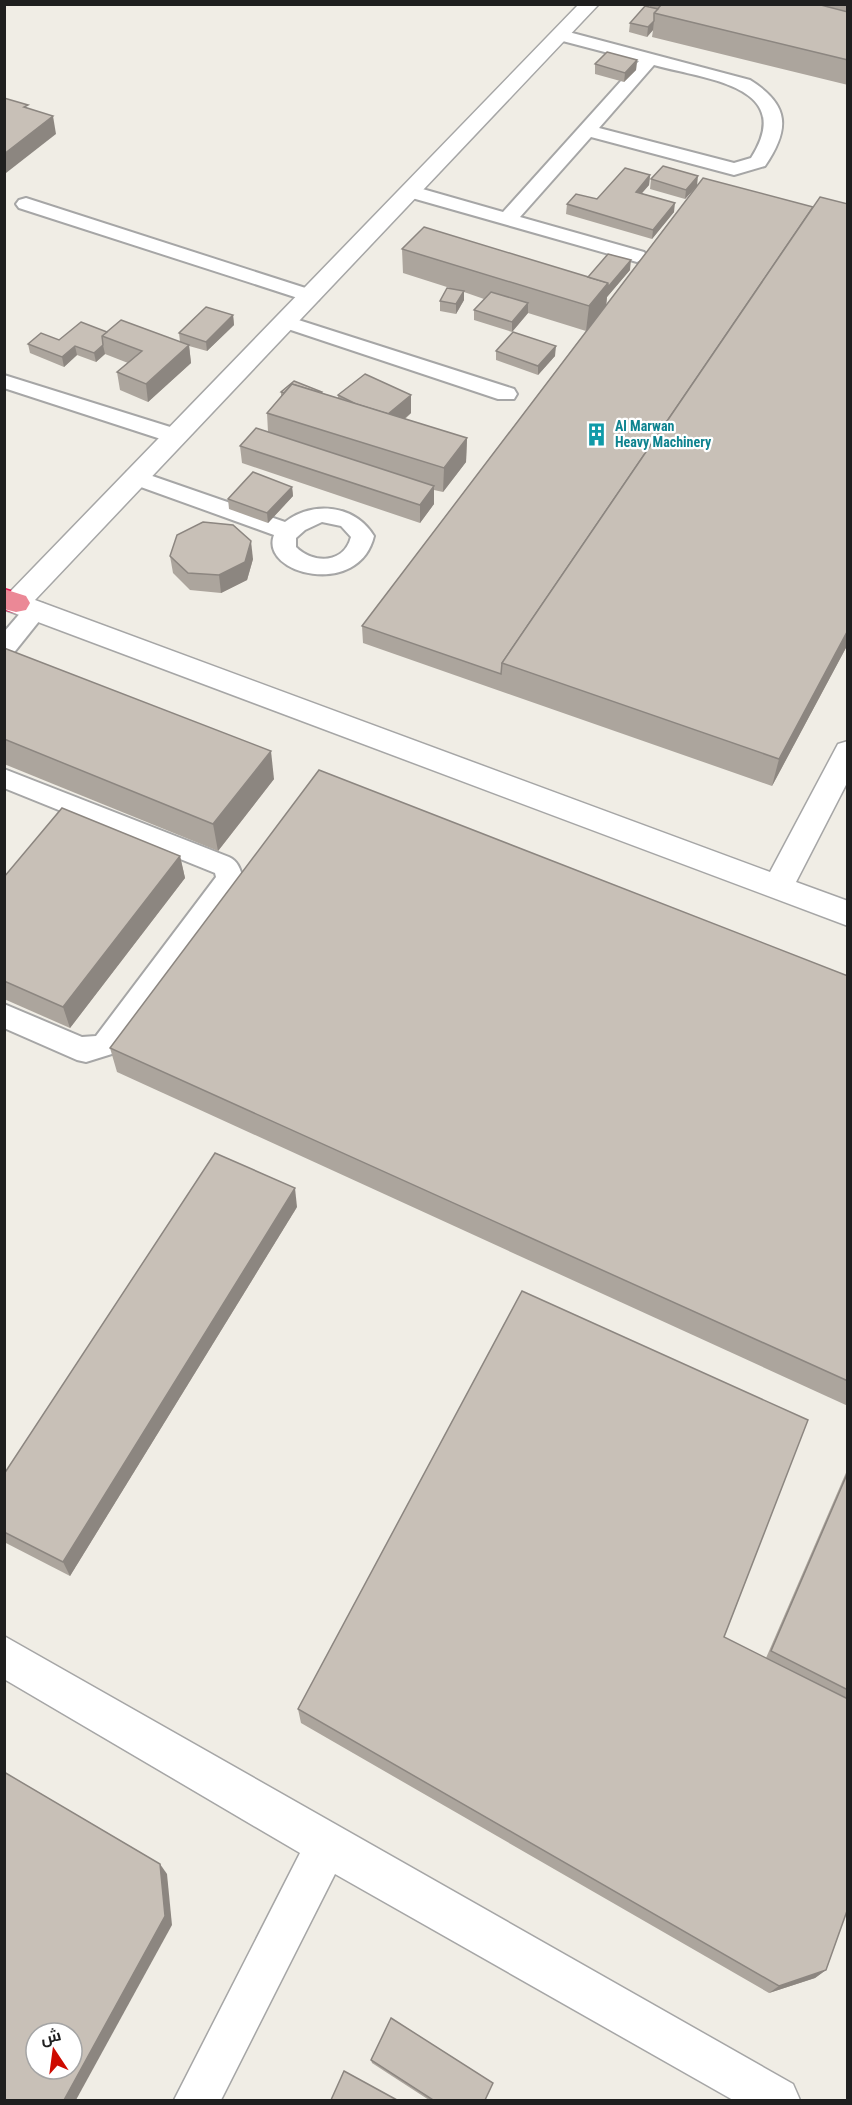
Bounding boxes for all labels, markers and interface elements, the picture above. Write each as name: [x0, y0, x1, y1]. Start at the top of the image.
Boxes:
place label: Al Marwan Heavy Machinery: [615, 418, 712, 450]
building icon: Al Marwan Heavy Machinery: [584, 421, 610, 447]
north arrow: [24, 2021, 84, 2081]
text: ش: [39, 2025, 63, 2048]

